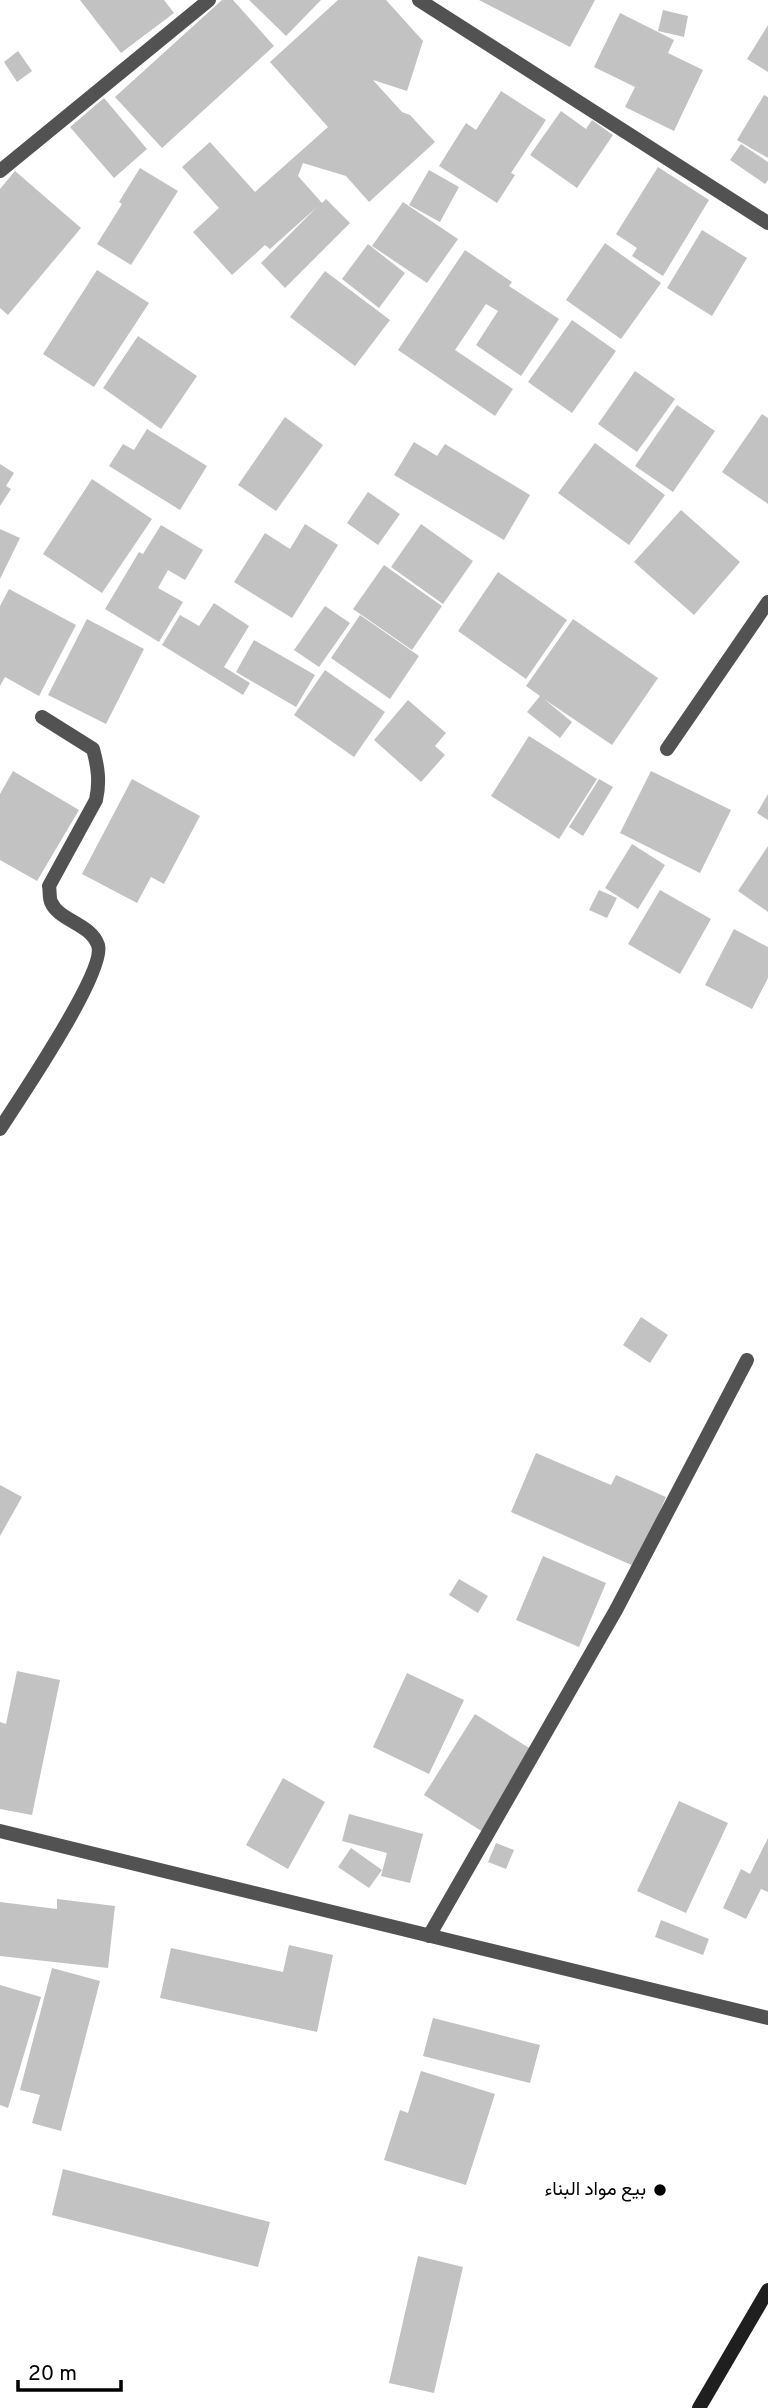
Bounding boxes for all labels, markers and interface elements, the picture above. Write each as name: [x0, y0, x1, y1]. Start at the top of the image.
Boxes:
place label: بيع مواد البناء: [545, 2178, 646, 2202]
marker: بيع مواد البناء: [652, 2182, 668, 2198]
scale bar: [18, 2348, 121, 2392]
text: 20 m: [28, 2361, 77, 2388]

